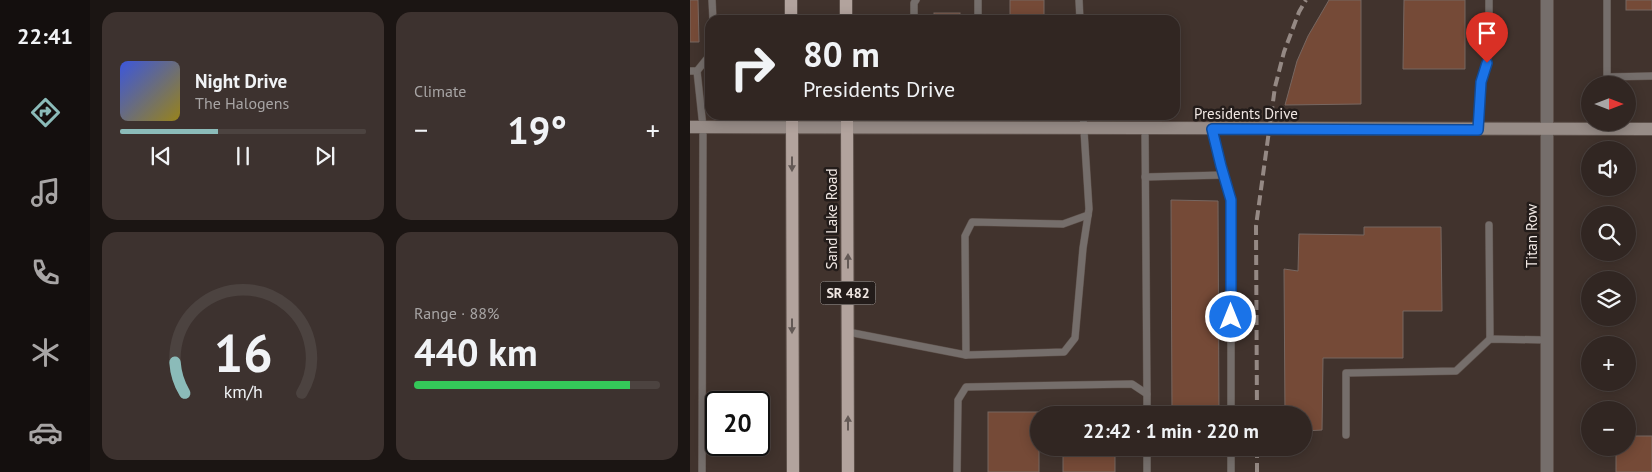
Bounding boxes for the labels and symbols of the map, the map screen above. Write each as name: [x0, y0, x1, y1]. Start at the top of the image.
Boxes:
pin: [1466, 12, 1508, 63]
north arrow: [1581, 76, 1636, 131]
street label: Presidents Drive: [1194, 104, 1298, 123]
one-way arrow: [788, 156, 796, 172]
street label: Sand Lake Road: [822, 169, 841, 269]
street label: Titan Row: [1522, 204, 1541, 268]
one-way arrow: [844, 253, 852, 269]
road number: SR 482: [820, 282, 876, 304]
position arrow: [1204, 290, 1256, 342]
one-way arrow: [788, 318, 796, 334]
speed limit sign: 20: [705, 391, 770, 456]
one-way arrow: [844, 415, 852, 431]

